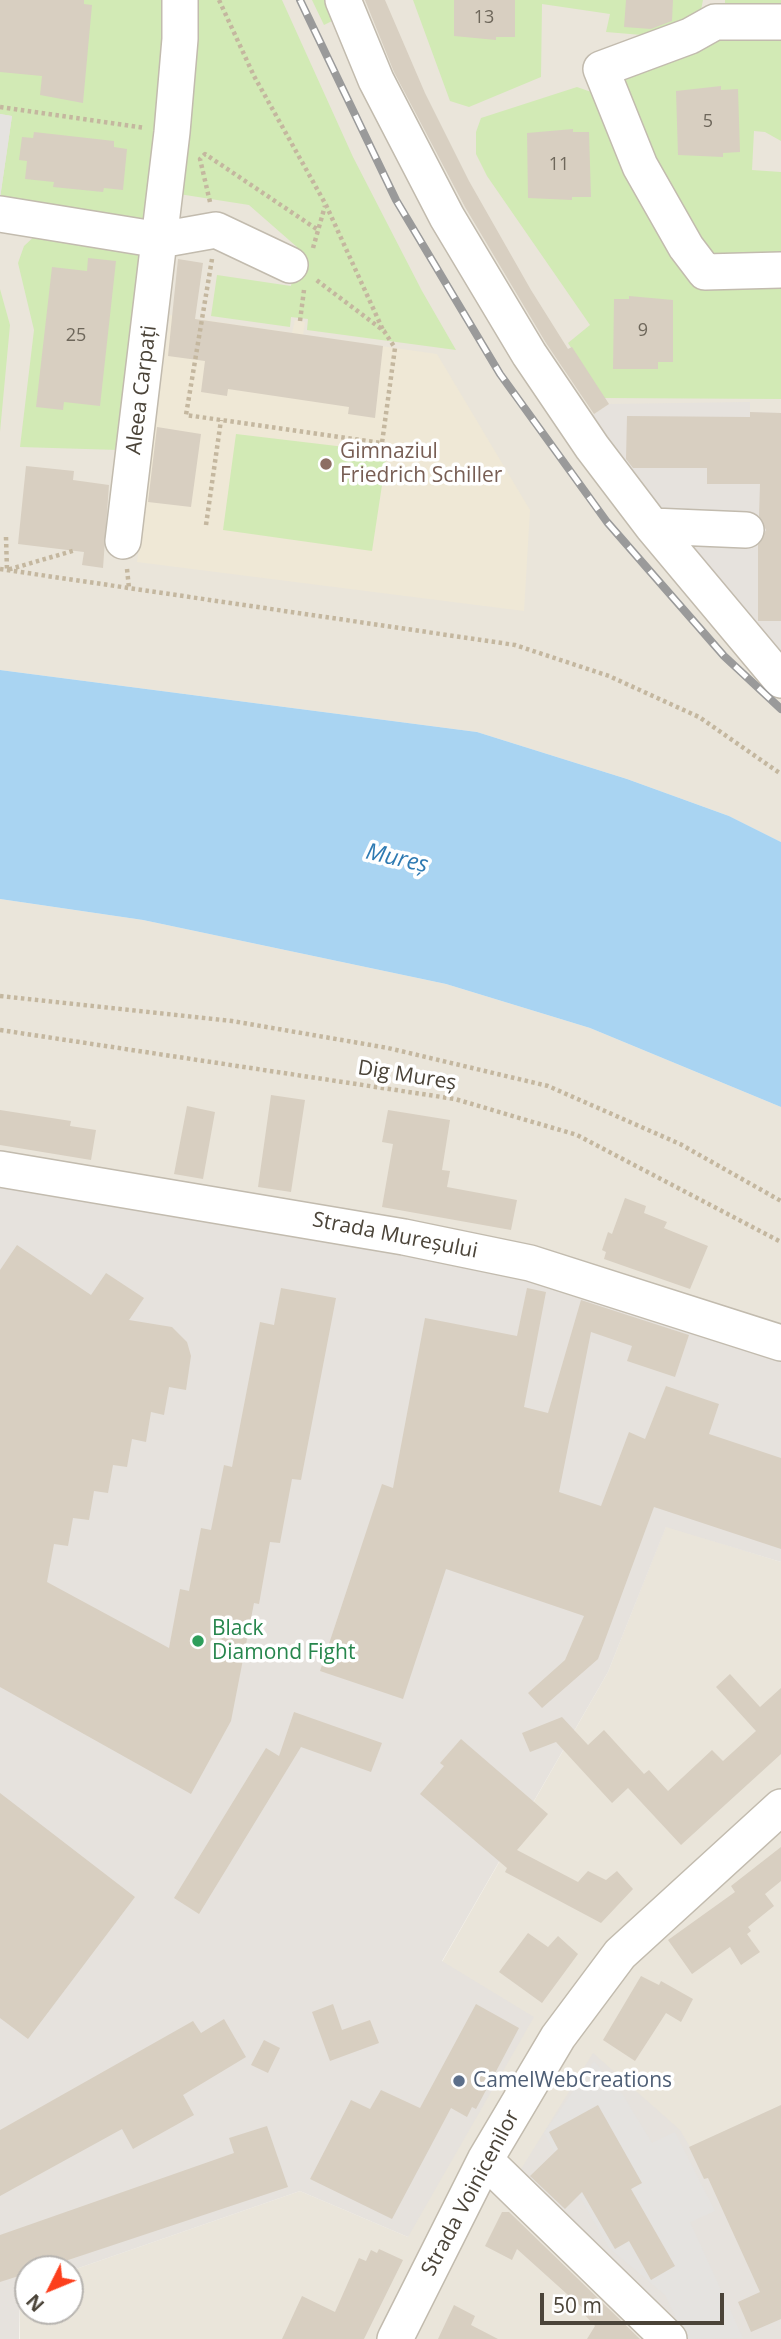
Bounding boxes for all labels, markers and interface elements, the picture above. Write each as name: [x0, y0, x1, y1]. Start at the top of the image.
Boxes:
house number: 13: [474, 7, 494, 29]
house number: 5: [703, 111, 713, 133]
house number: 11: [549, 154, 569, 176]
house number: 9: [638, 320, 648, 342]
street label: Aleea Carpați: [122, 324, 162, 456]
house number: 25: [66, 325, 86, 347]
place label: Gimnaziul Friedrich Schiller: [340, 439, 502, 489]
marker: Gimnaziul Friedrich Schiller: [318, 456, 334, 472]
water label: Mureș: [363, 838, 431, 880]
street label: Dig Mureș: [356, 1056, 458, 1096]
street label: Strada Mureșului: [310, 1208, 480, 1264]
place label: Black Diamond Fight: [212, 1616, 355, 1666]
marker: Black Diamond Fight: [190, 1633, 206, 1649]
place label: CamelWebCreations: [473, 2068, 672, 2094]
marker: CamelWebCreations: [451, 2073, 467, 2089]
street label: Strada Voinicenilor: [417, 2106, 525, 2280]
north arrow: [14, 2255, 84, 2325]
scale bar: [543, 2280, 727, 2324]
text: N: [20, 2288, 50, 2317]
text: 50 m: [553, 2291, 602, 2319]

